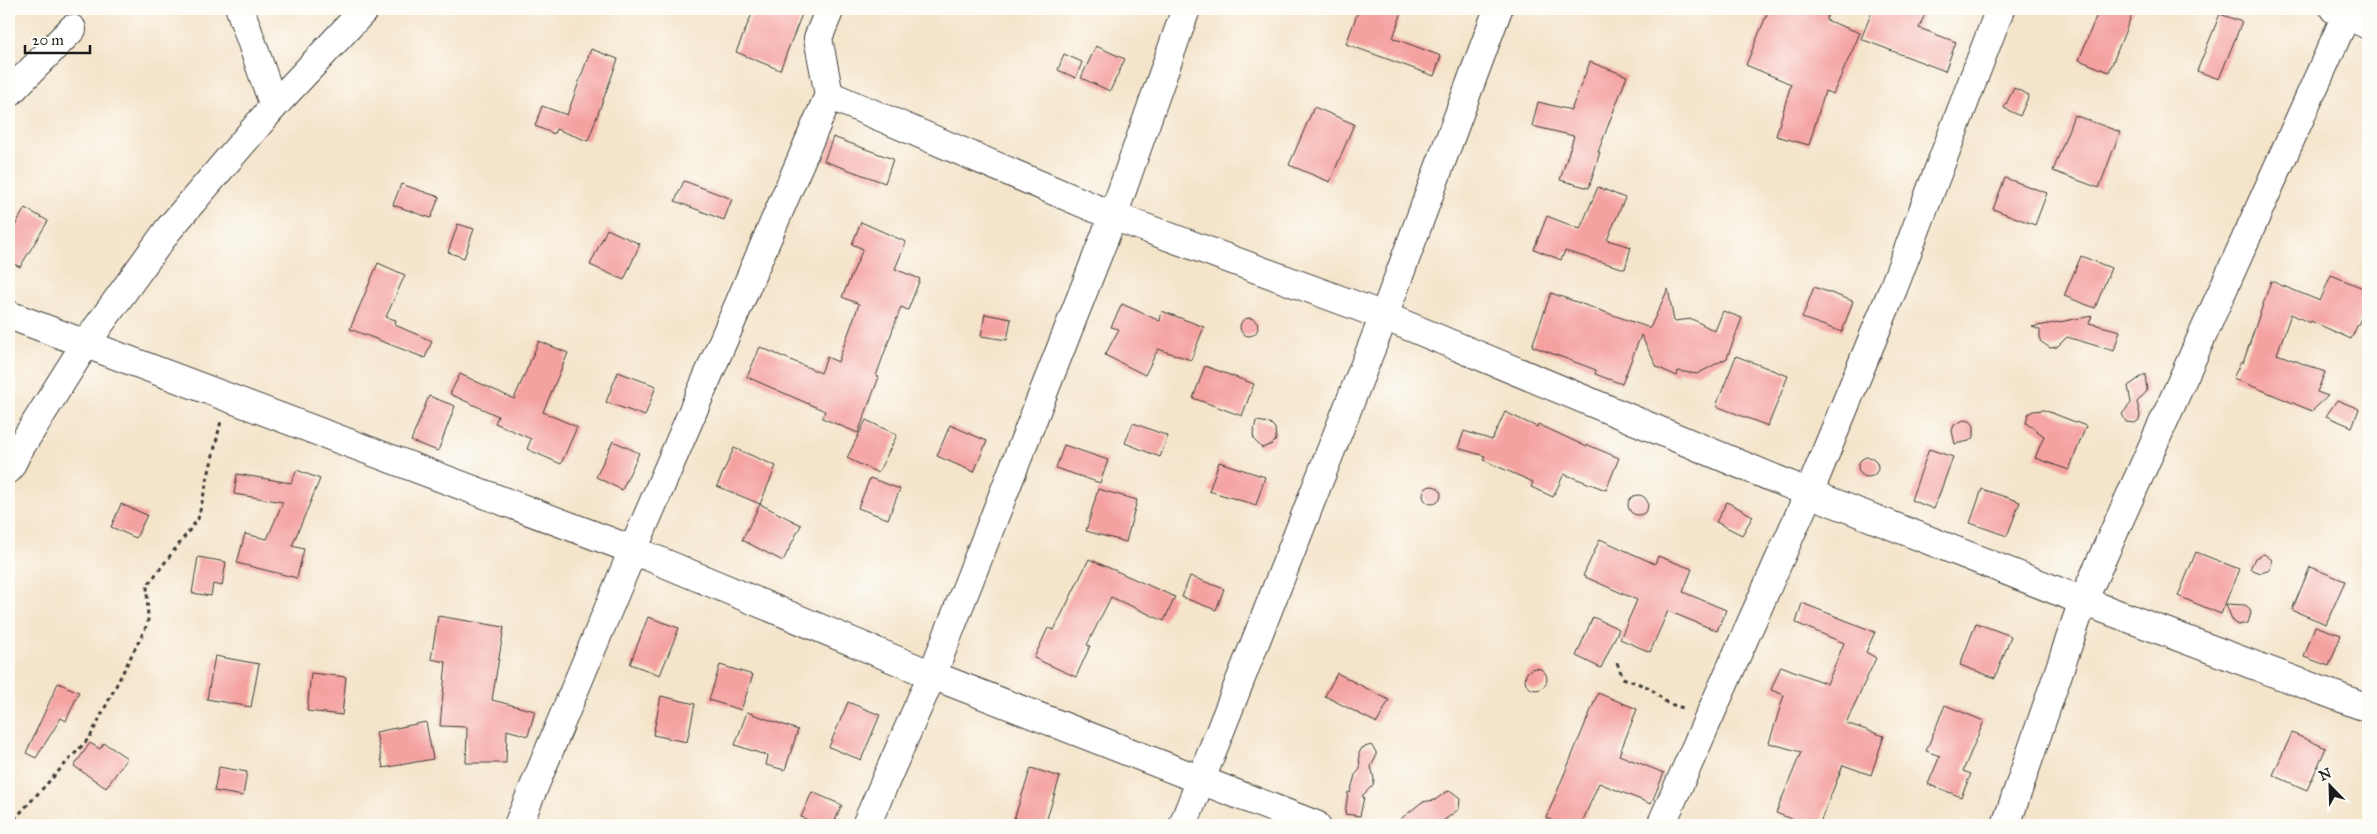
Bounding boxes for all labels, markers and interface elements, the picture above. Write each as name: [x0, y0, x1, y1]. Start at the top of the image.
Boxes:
scale bar: [25, 22, 90, 54]
text: 20 m: [32, 31, 64, 49]
north arrow: [2304, 762, 2354, 812]
text: N: [2316, 764, 2334, 785]

